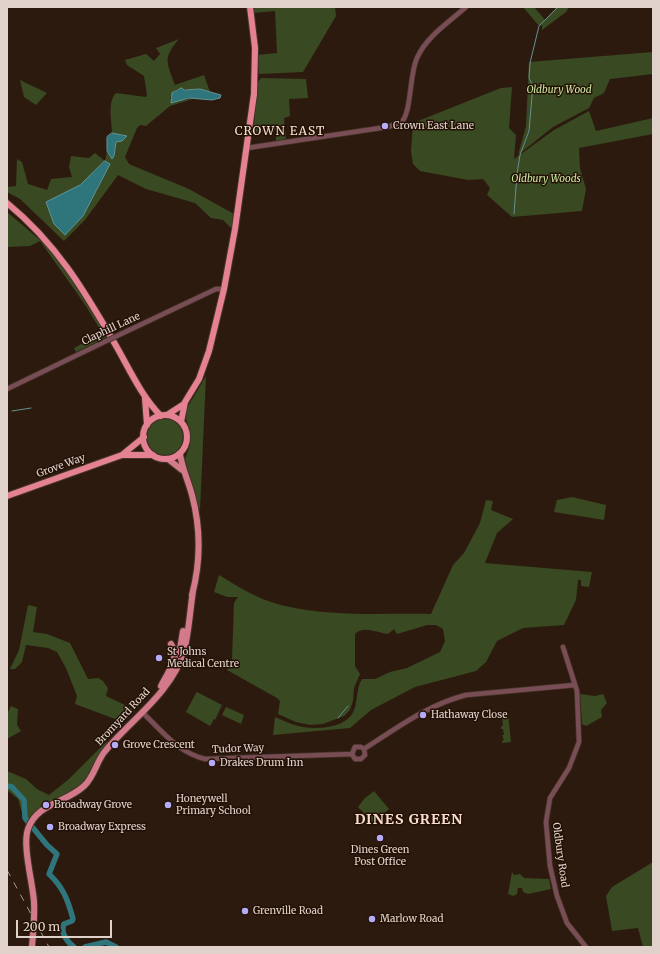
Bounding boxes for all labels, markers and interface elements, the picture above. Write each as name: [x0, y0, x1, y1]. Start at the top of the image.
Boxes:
park label: Oldbury Wood: [526, 84, 592, 96]
place label: Crown East Lane: [393, 120, 474, 132]
marker: Crown East Lane: [380, 121, 390, 131]
district label: CROWN EAST: [235, 125, 325, 139]
park label: Oldbury Woods: [511, 173, 581, 185]
street label: Claphill Lane: [80, 310, 142, 348]
street label: Grove Way: [35, 452, 87, 480]
place label: St Johns Medical Centre: [167, 646, 239, 670]
marker: St Johns Medical Centre: [154, 653, 164, 663]
street label: Bromyard Road: [93, 686, 153, 748]
place label: Hathaway Close: [431, 709, 507, 721]
marker: Hathaway Close: [418, 710, 428, 720]
place label: Grove Crescent: [123, 739, 195, 751]
marker: Grove Crescent: [110, 740, 120, 750]
street label: Tudor Way: [212, 742, 264, 756]
place label: Drakes Drum Inn: [220, 757, 303, 769]
marker: Drakes Drum Inn: [207, 758, 217, 768]
place label: Honeywell Primary School: [176, 793, 251, 816]
place label: Broadway Grove: [54, 799, 132, 811]
marker: Broadway Grove: [41, 800, 51, 810]
marker: Honeywell Primary School: [163, 800, 173, 810]
district label: DINES GREEN: [355, 812, 463, 828]
place label: Broadway Express: [58, 821, 146, 833]
marker: Broadway Express: [45, 822, 55, 832]
street label: Oldbury Road: [549, 822, 571, 888]
marker: Dines Green Post Office: [375, 833, 385, 843]
place label: Dines Green Post Office: [351, 844, 409, 868]
place label: Grenville Road: [253, 905, 323, 917]
marker: Grenville Road: [240, 906, 250, 916]
scale bar: [18, 912, 114, 938]
place label: Marlow Road: [380, 913, 443, 925]
marker: Marlow Road: [367, 914, 377, 924]
text: 200 m: [23, 919, 60, 934]

